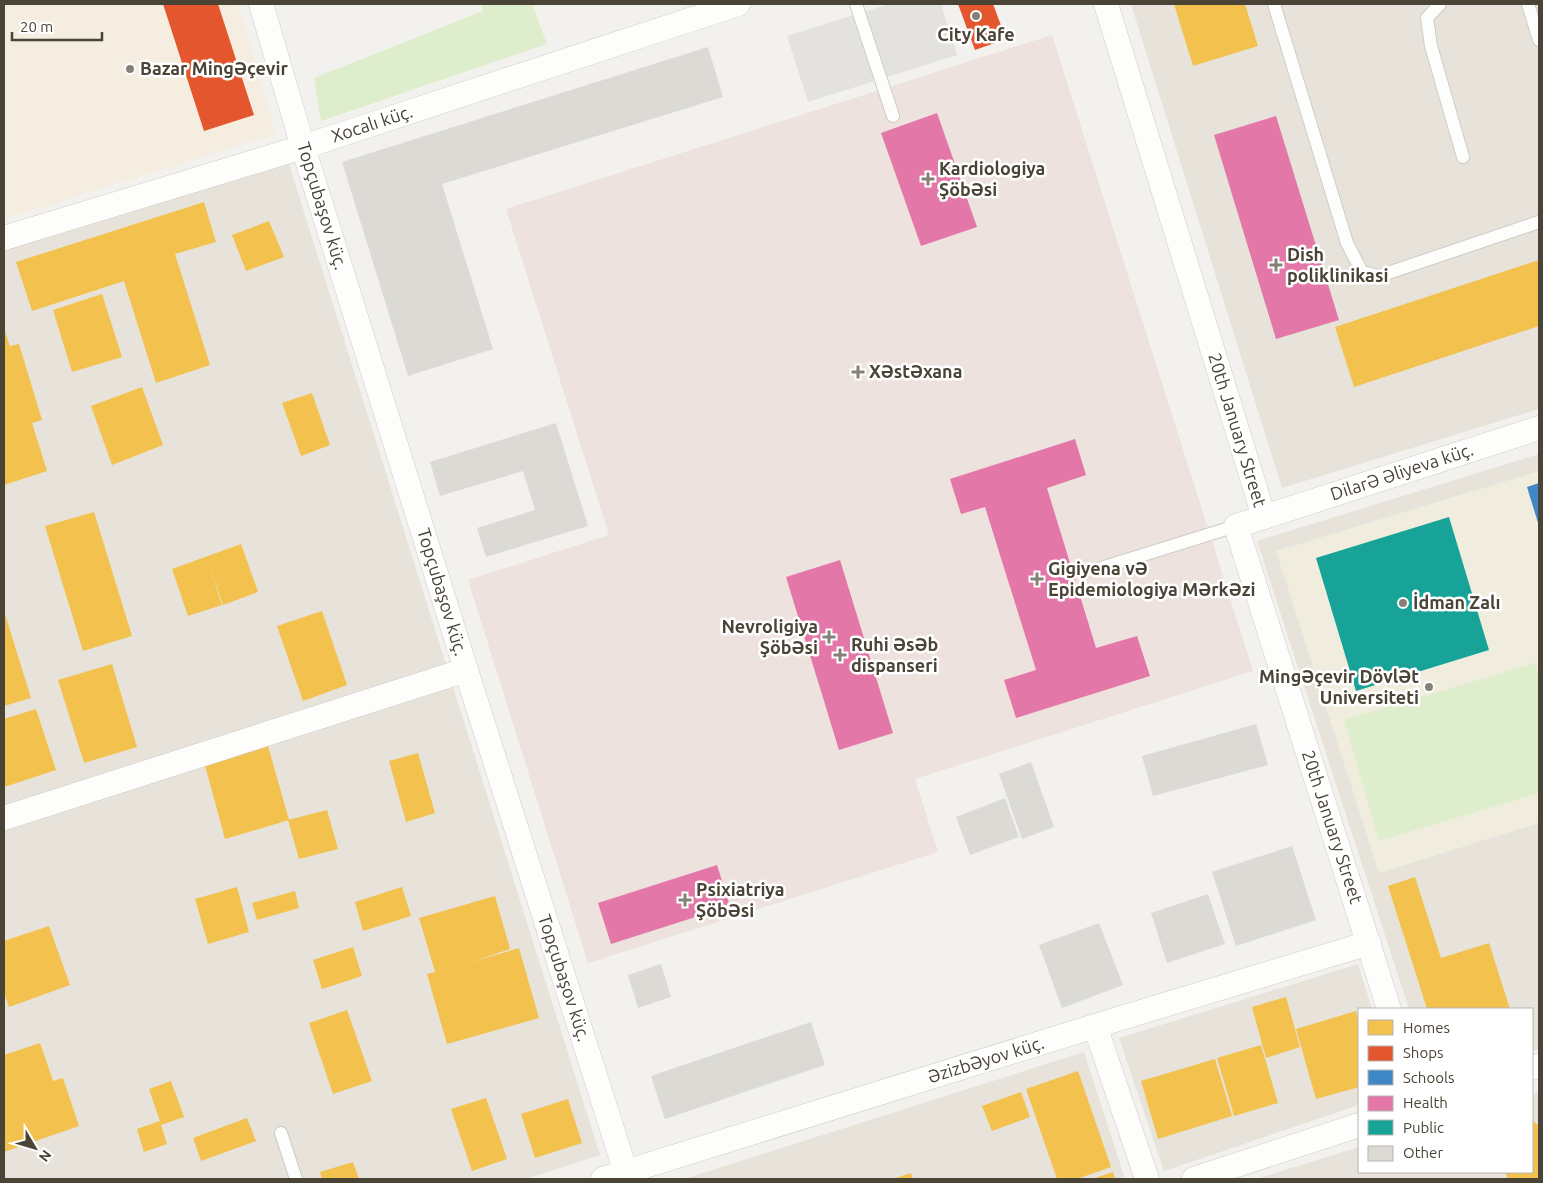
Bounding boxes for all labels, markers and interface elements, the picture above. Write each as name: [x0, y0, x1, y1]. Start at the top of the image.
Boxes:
scale bar: [12, 10, 102, 42]
marker: City Kafe: [970, 10, 982, 22]
text: 20 m: [20, 18, 53, 35]
place label: City Kafe: [937, 24, 1015, 44]
place label: Bazar Mingəçevir: [140, 58, 288, 79]
marker: Bazar Mingəçevir: [124, 63, 136, 75]
street label: Xocalı küç.: [328, 100, 415, 146]
street label: Topçubaşov küç.: [294, 140, 352, 272]
place label: Kardiologiya Şöbəsi: [939, 158, 1045, 200]
marker: Kardiologiya Şöbəsi: [921, 172, 935, 186]
place label: Dish poliklinikasi: [1287, 244, 1388, 285]
marker: Dish poliklinikasi: [1269, 258, 1283, 272]
street label: 20th January Street: [1205, 350, 1271, 509]
place label: Xəstəxana: [869, 361, 962, 381]
marker: Xəstəxana: [851, 365, 865, 379]
street label: Dilarə Əliyeva küç.: [1328, 438, 1476, 504]
street label: Topçubaşov küç.: [414, 526, 472, 658]
place label: Gigiyena və Epidemiologiya Mərkəzi: [1048, 558, 1255, 599]
marker: Gigiyena və Epidemiologiya Mərkəzi: [1030, 572, 1044, 586]
place label: İdman Zalı: [1413, 592, 1500, 612]
marker: İdman Zalı: [1397, 597, 1409, 609]
place label: Nevroligiya Şöbəsi: [721, 616, 818, 658]
marker: Nevroligiya Şöbəsi: [822, 630, 836, 644]
place label: Ruhi əsəb dispanseri: [851, 634, 938, 675]
marker: Ruhi əsəb dispanseri: [833, 648, 847, 662]
place label: Mingəçevir Dövlət Universiteti: [1259, 666, 1419, 707]
marker: Mingəçevir Dövlət Universiteti: [1423, 681, 1435, 693]
street label: 20th January Street: [1299, 748, 1367, 906]
place label: Psixiatriya Şöbəsi: [696, 879, 785, 921]
marker: Psixiatriya Şöbəsi: [678, 893, 692, 907]
street label: Topçubaşov küç.: [535, 912, 595, 1044]
legend: [1358, 1008, 1533, 1173]
text: Homes: [1403, 1019, 1450, 1036]
street label: Əzizbəyov küç.: [925, 1032, 1046, 1086]
text: Shops: [1403, 1044, 1444, 1061]
text: Schools: [1403, 1069, 1454, 1086]
text: Health: [1403, 1094, 1448, 1111]
text: Public: [1403, 1119, 1444, 1136]
north arrow: [10, 1123, 60, 1173]
text: Other: [1403, 1144, 1443, 1161]
text: N: [36, 1147, 55, 1165]

